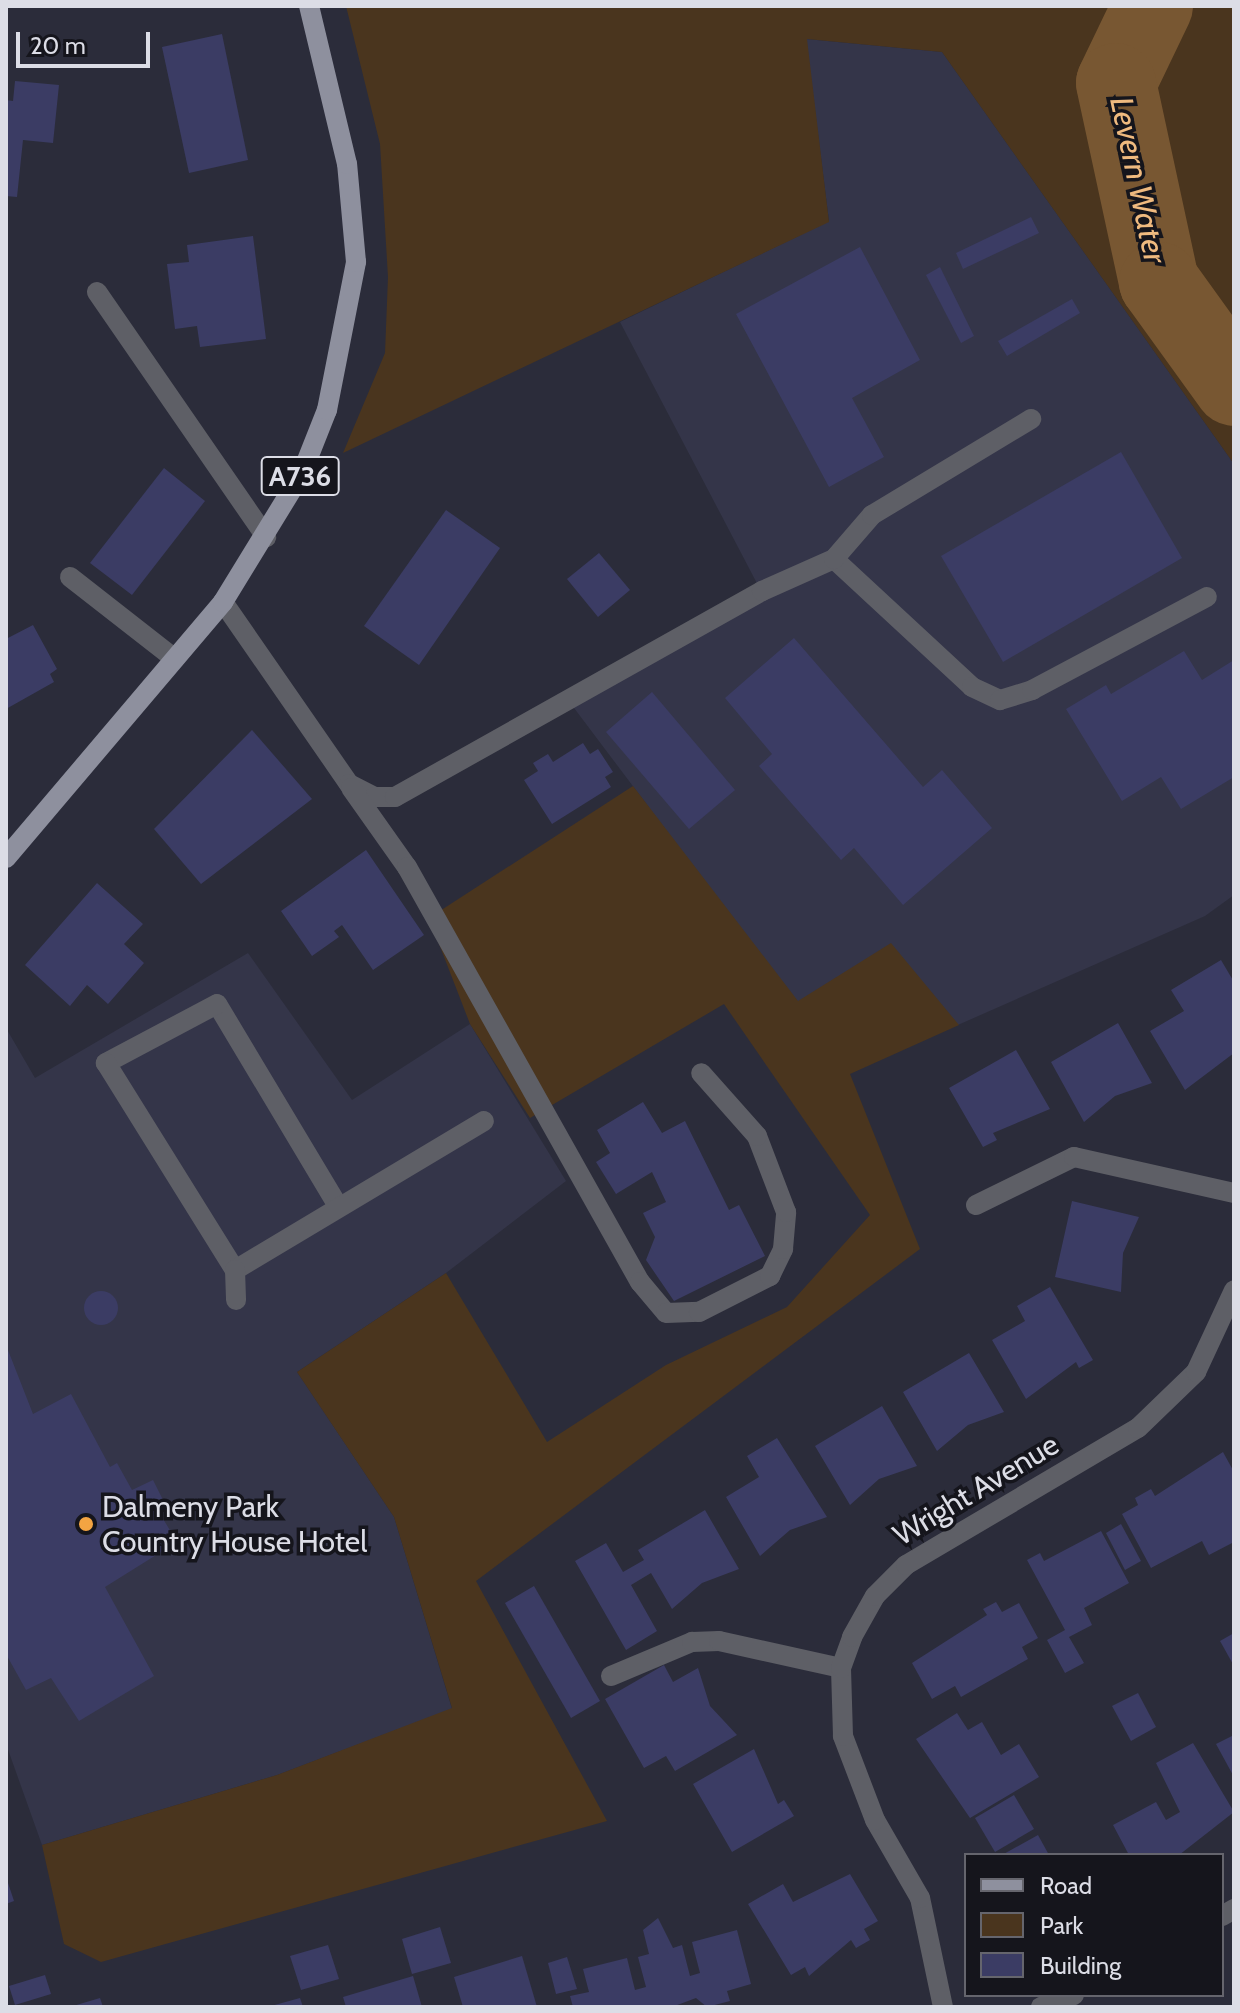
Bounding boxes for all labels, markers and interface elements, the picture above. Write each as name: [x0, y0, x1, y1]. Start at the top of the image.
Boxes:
scale bar: [20, 16, 154, 66]
text: 20 m: [30, 31, 86, 60]
water label: Levern Water: [1102, 93, 1174, 267]
road number: A736: [260, 452, 340, 500]
street label: Wright Avenue: [887, 1427, 1065, 1553]
place label: Dalmeny Park Country House Hotel: [102, 1489, 367, 1560]
marker: Dalmeny Park Country House Hotel: [77, 1515, 95, 1533]
legend: [964, 1853, 1224, 1997]
text: Road: [1040, 1871, 1092, 1900]
text: Park: [1040, 1911, 1083, 1940]
text: Building: [1040, 1951, 1121, 1980]

